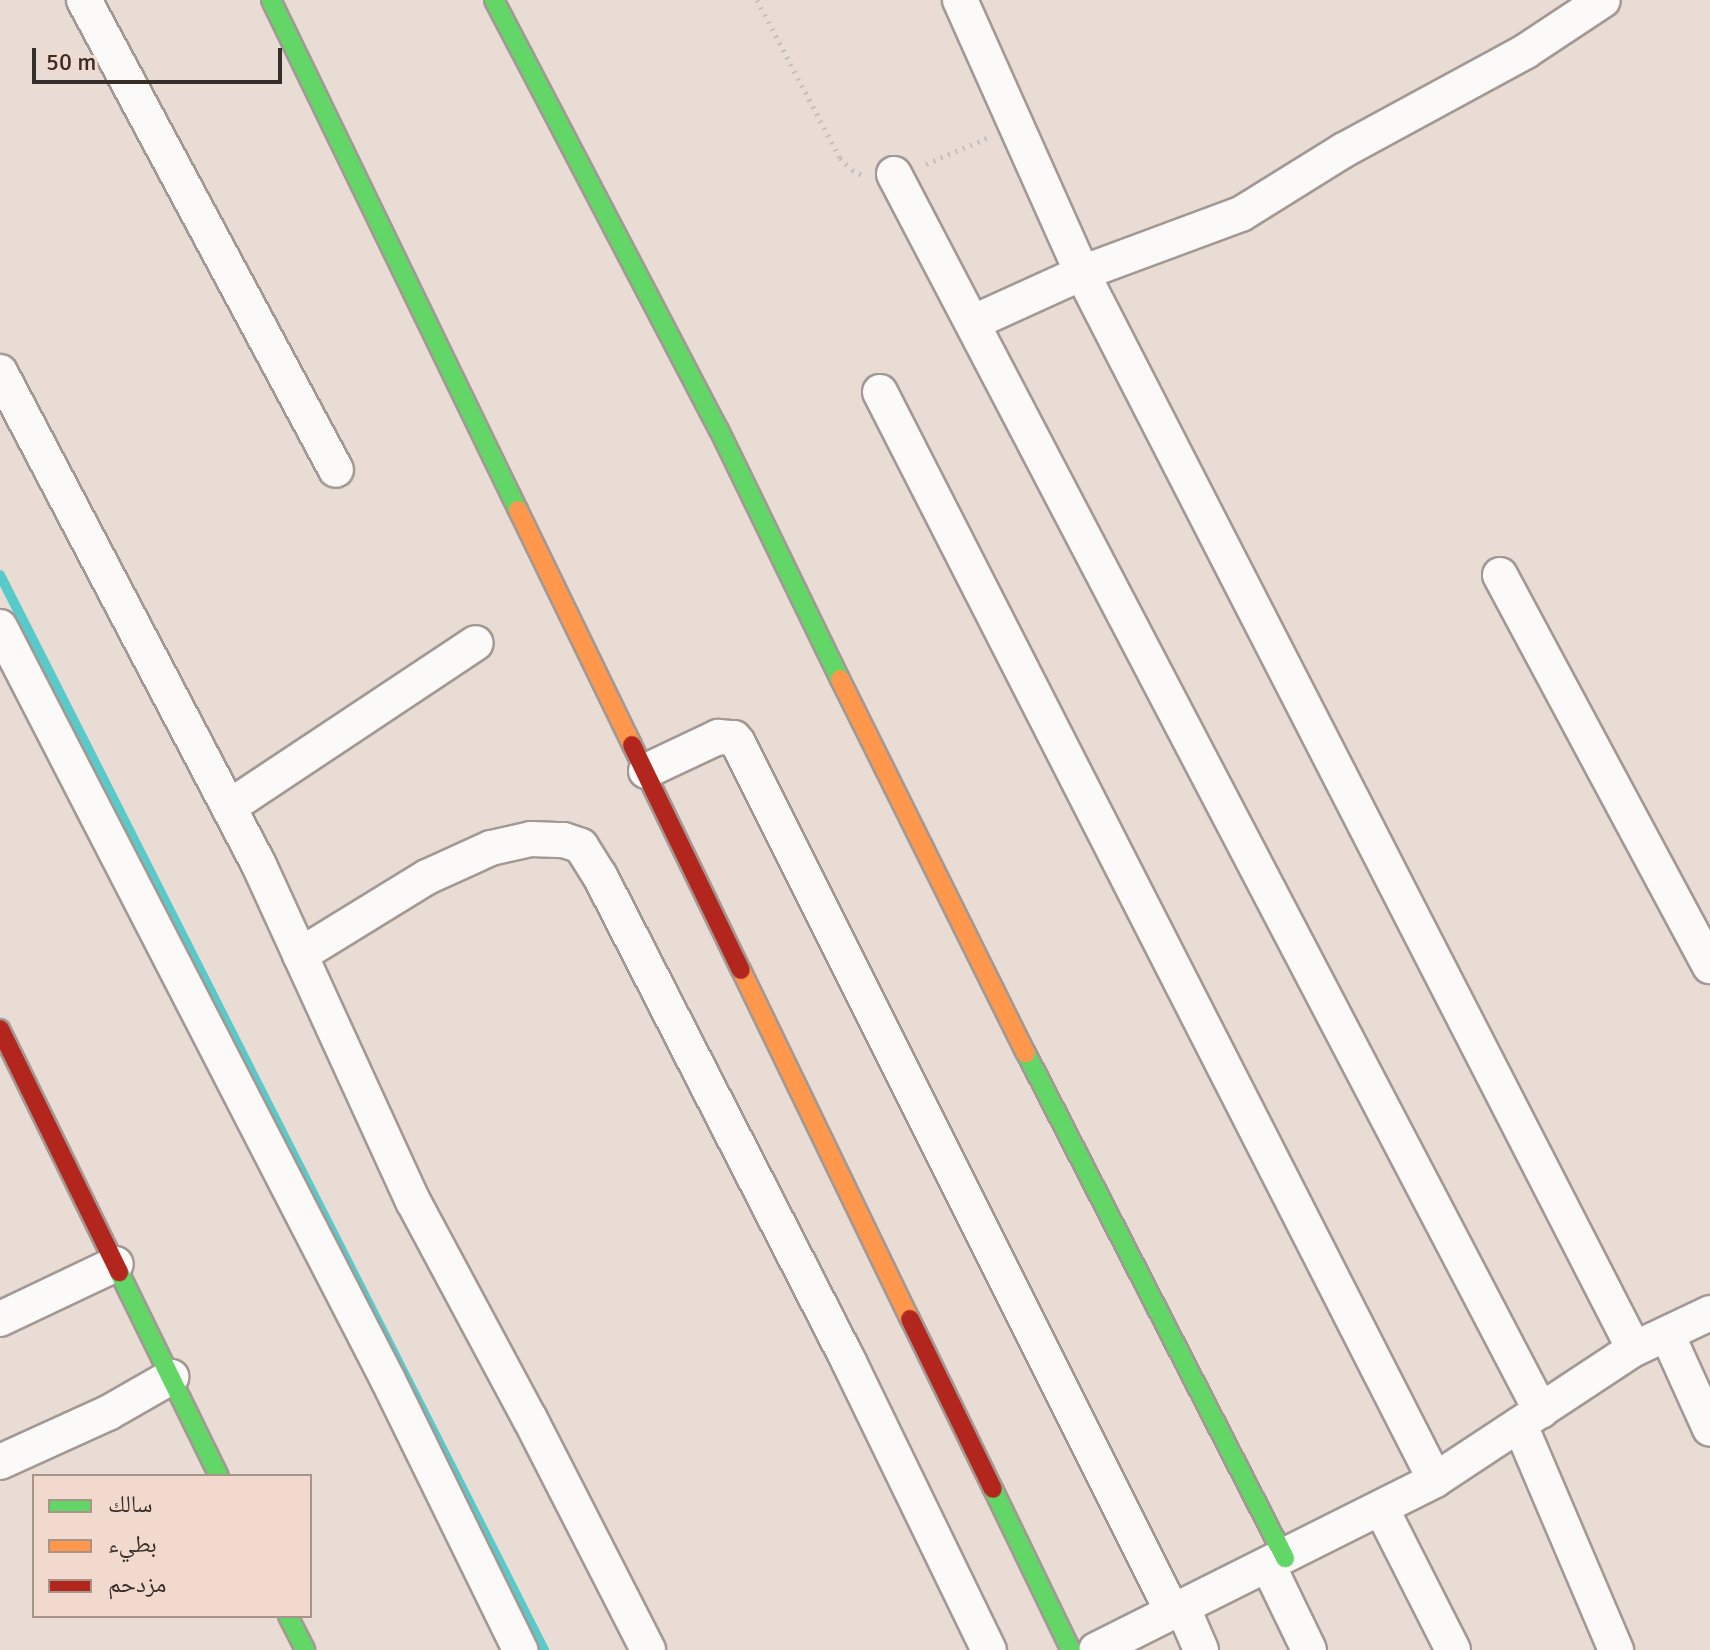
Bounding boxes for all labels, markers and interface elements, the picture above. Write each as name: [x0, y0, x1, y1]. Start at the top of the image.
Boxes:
scale bar: [36, 32, 286, 82]
text: 50 m: [46, 47, 96, 77]
legend: [32, 1474, 312, 1618]
text: سالك: [108, 1489, 153, 1519]
text: بطيء: [108, 1529, 157, 1559]
text: مزدحم: [108, 1569, 167, 1599]

